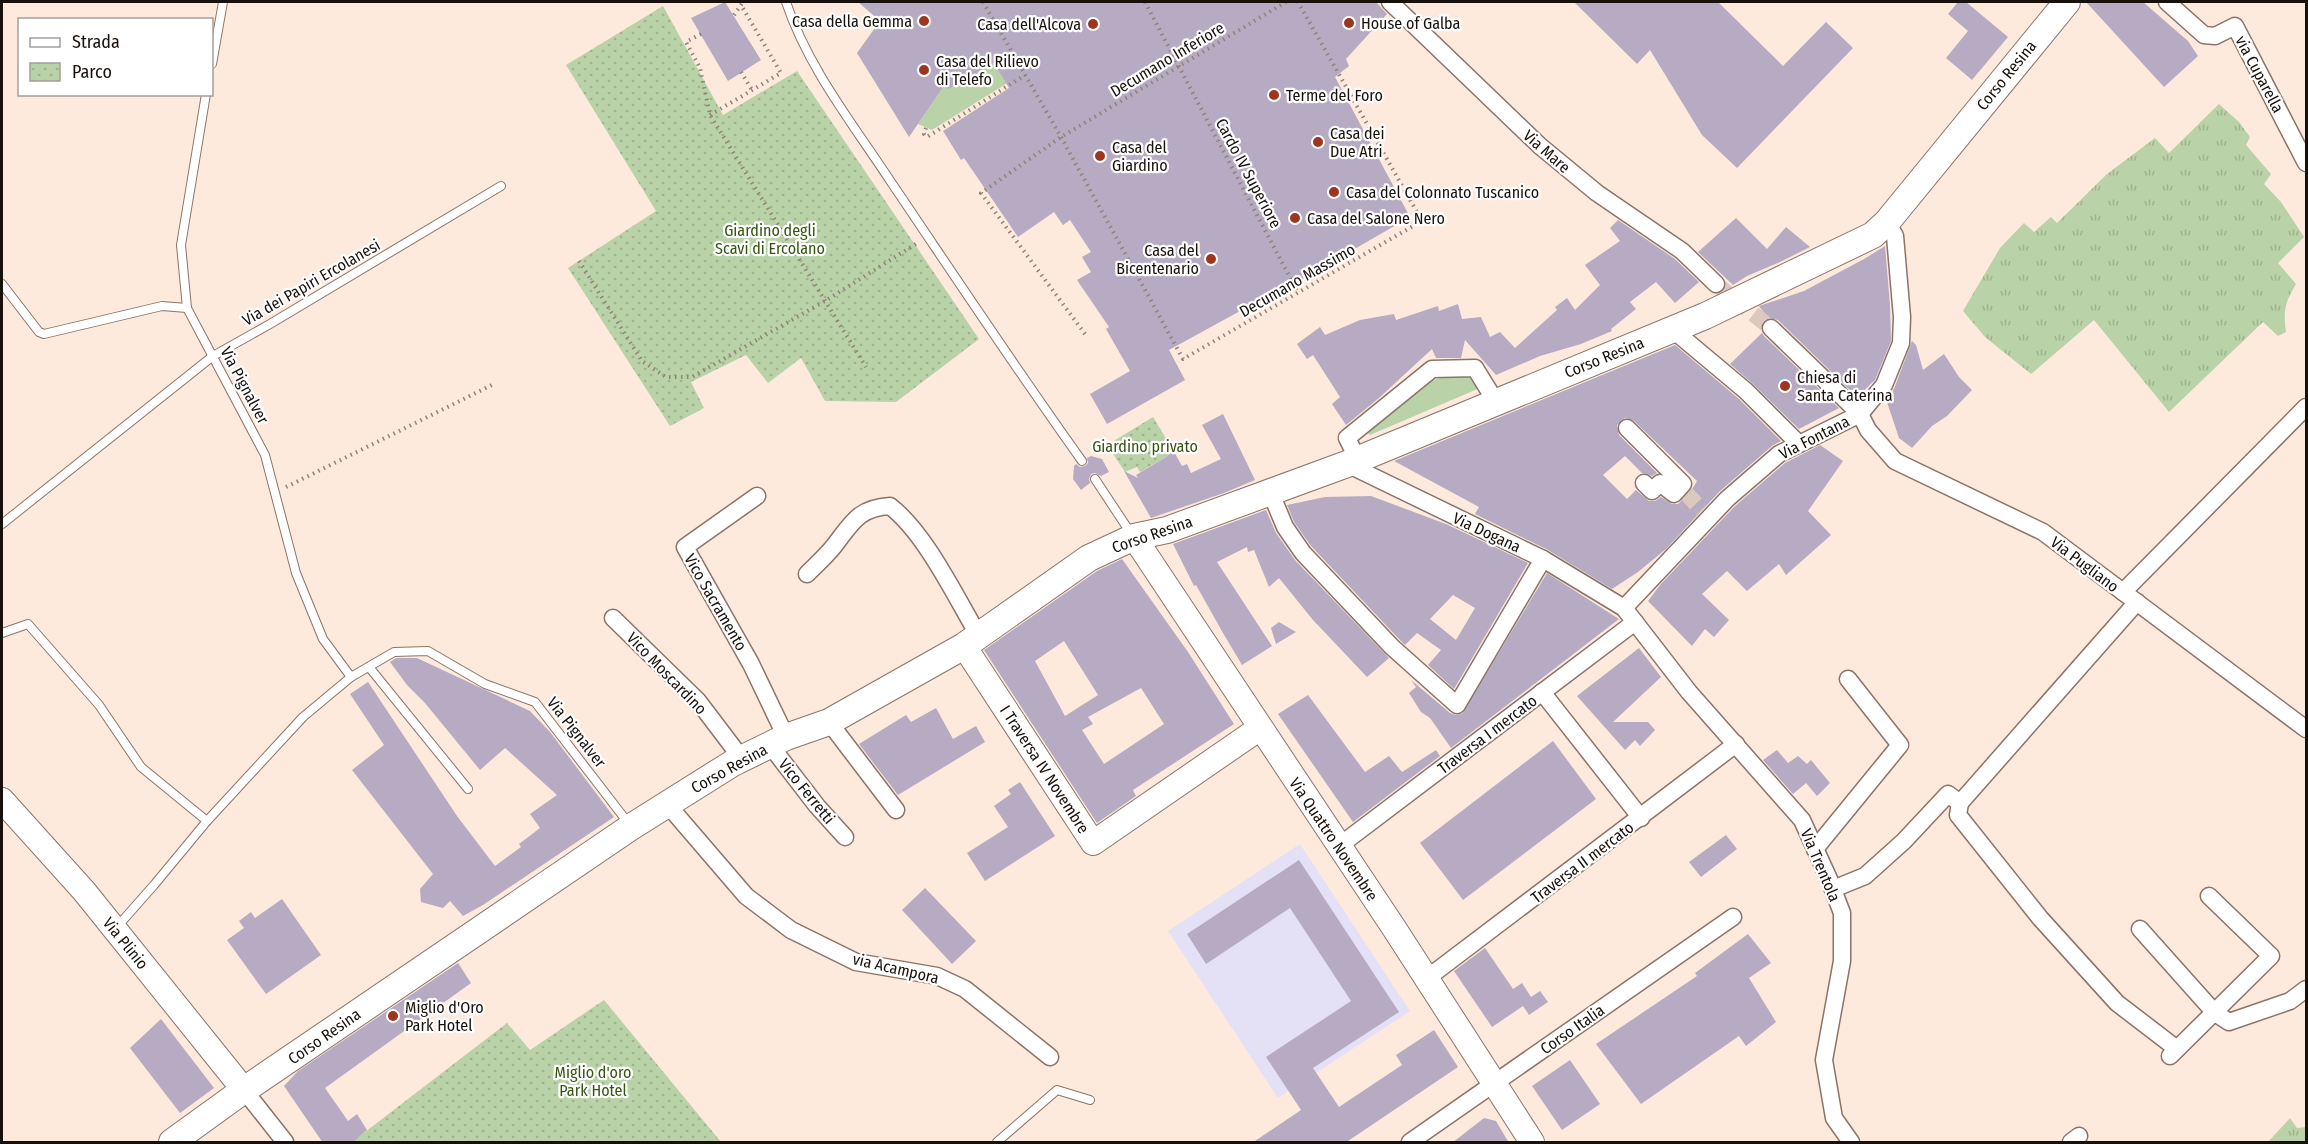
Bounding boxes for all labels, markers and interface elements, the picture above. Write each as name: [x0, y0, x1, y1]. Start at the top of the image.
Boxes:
place label: Casa della Gemma: [792, 12, 912, 31]
marker: Casa della Gemma: [917, 14, 931, 28]
place label: House of Galba: [1361, 14, 1460, 33]
place label: Casa dell'Alcova: [977, 15, 1081, 34]
marker: House of Galba: [1342, 16, 1356, 30]
marker: Casa dell'Alcova: [1086, 17, 1100, 31]
legend: [18, 18, 213, 96]
street label: Decumano Inferiore: [1107, 18, 1228, 101]
text: Strada: [72, 31, 120, 53]
street label: via Cuparella: [2231, 32, 2288, 116]
street label: Corso Resina: [1973, 37, 2040, 114]
place label: Casa del Rilievo di Telefo: [936, 52, 1039, 89]
text: Parco: [72, 61, 112, 83]
marker: Casa del Rilievo di Telefo: [917, 63, 931, 77]
place label: Terme del Foro: [1286, 86, 1383, 105]
marker: Terme del Foro: [1267, 88, 1281, 102]
street label: Cardo IV Superiore: [1212, 115, 1286, 231]
place label: Casa dei Due Atri: [1330, 124, 1385, 161]
street label: Via Mare: [1519, 126, 1574, 177]
marker: Casa dei Due Atri: [1311, 135, 1325, 149]
place label: Casa del Giardino: [1112, 138, 1168, 175]
marker: Casa del Giardino: [1093, 149, 1107, 163]
place label: Casa del Colonnato Tuscanico: [1346, 183, 1539, 202]
marker: Casa del Colonnato Tuscanico: [1327, 185, 1341, 199]
place label: Casa del Salone Nero: [1307, 209, 1445, 228]
marker: Casa del Salone Nero: [1288, 211, 1302, 225]
park label: Giardino degli Scavi di Ercolano: [715, 221, 825, 258]
street label: Via dei Papiri Ercolanesi: [239, 235, 384, 330]
street label: Decumano Massimo: [1236, 240, 1358, 321]
place label: Casa del Bicentenario: [1116, 241, 1199, 278]
marker: Casa del Bicentenario: [1204, 252, 1218, 266]
street label: Corso Resina: [1562, 333, 1647, 382]
street label: Via Pignalver: [216, 344, 273, 427]
place label: Chiesa di Santa Caterina: [1797, 368, 1893, 405]
marker: Chiesa di Santa Caterina: [1778, 379, 1792, 393]
street label: Via Fontana: [1776, 412, 1853, 463]
park label: Giardino privato: [1092, 437, 1198, 456]
street label: Via Dogana: [1450, 508, 1524, 557]
street label: Corso Resina: [1109, 512, 1195, 557]
street label: Via Pugliano: [2047, 533, 2123, 596]
street label: Vico Sacramento: [680, 551, 751, 654]
street label: Vico Moscardino: [623, 628, 711, 718]
street label: Traversa I mercato: [1434, 691, 1541, 778]
street label: Via Pignalver: [543, 693, 610, 772]
street label: I Traversa IV Novembre: [996, 702, 1093, 837]
street label: Corso Resina: [688, 740, 771, 797]
street label: Vico Ferretti: [775, 755, 839, 828]
street label: Via Quattro Novembre: [1285, 774, 1382, 905]
street label: Traversa II mercato: [1527, 818, 1637, 907]
street label: Via Trentola: [1797, 826, 1844, 905]
street label: Via Plinio: [99, 914, 152, 973]
street label: via Acampora: [851, 949, 941, 988]
place label: Miglio d'Oro Park Hotel: [405, 998, 484, 1035]
street label: Corso Italia: [1537, 1000, 1608, 1058]
street label: Corso Resina: [284, 1004, 364, 1068]
marker: Miglio d'Oro Park Hotel: [386, 1009, 400, 1023]
park label: Miglio d'oro Park Hotel: [555, 1063, 631, 1100]

